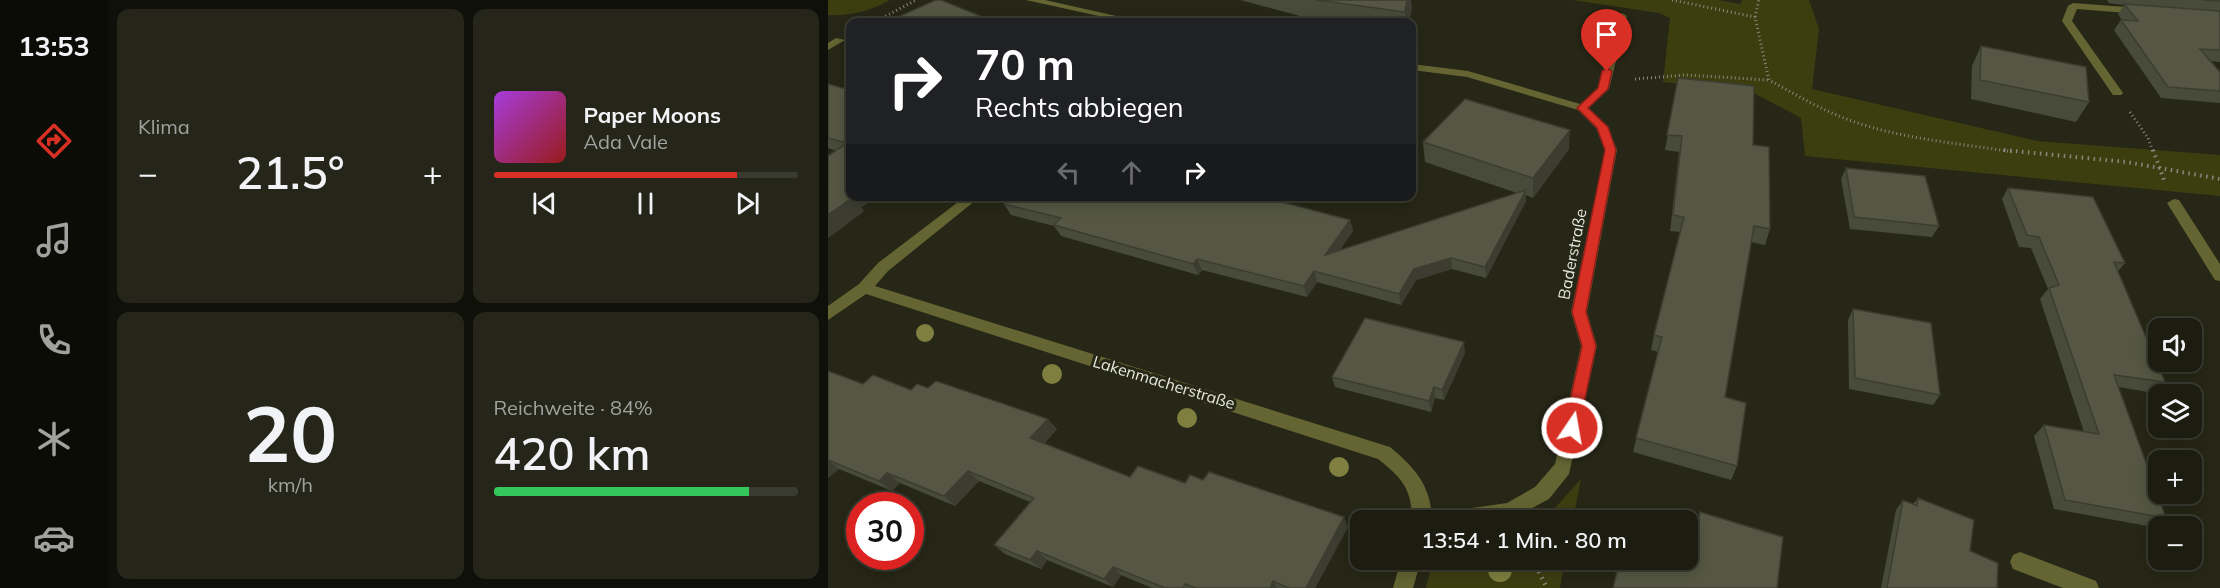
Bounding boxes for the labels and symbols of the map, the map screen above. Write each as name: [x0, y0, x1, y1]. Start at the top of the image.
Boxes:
pin: [1581, 9, 1632, 71]
street label: Baderstraße: [1553, 207, 1591, 301]
street label: Lakenmacherstraße: [1091, 351, 1237, 413]
position arrow: [1540, 396, 1604, 460]
speed limit sign: 30: [846, 492, 924, 570]

